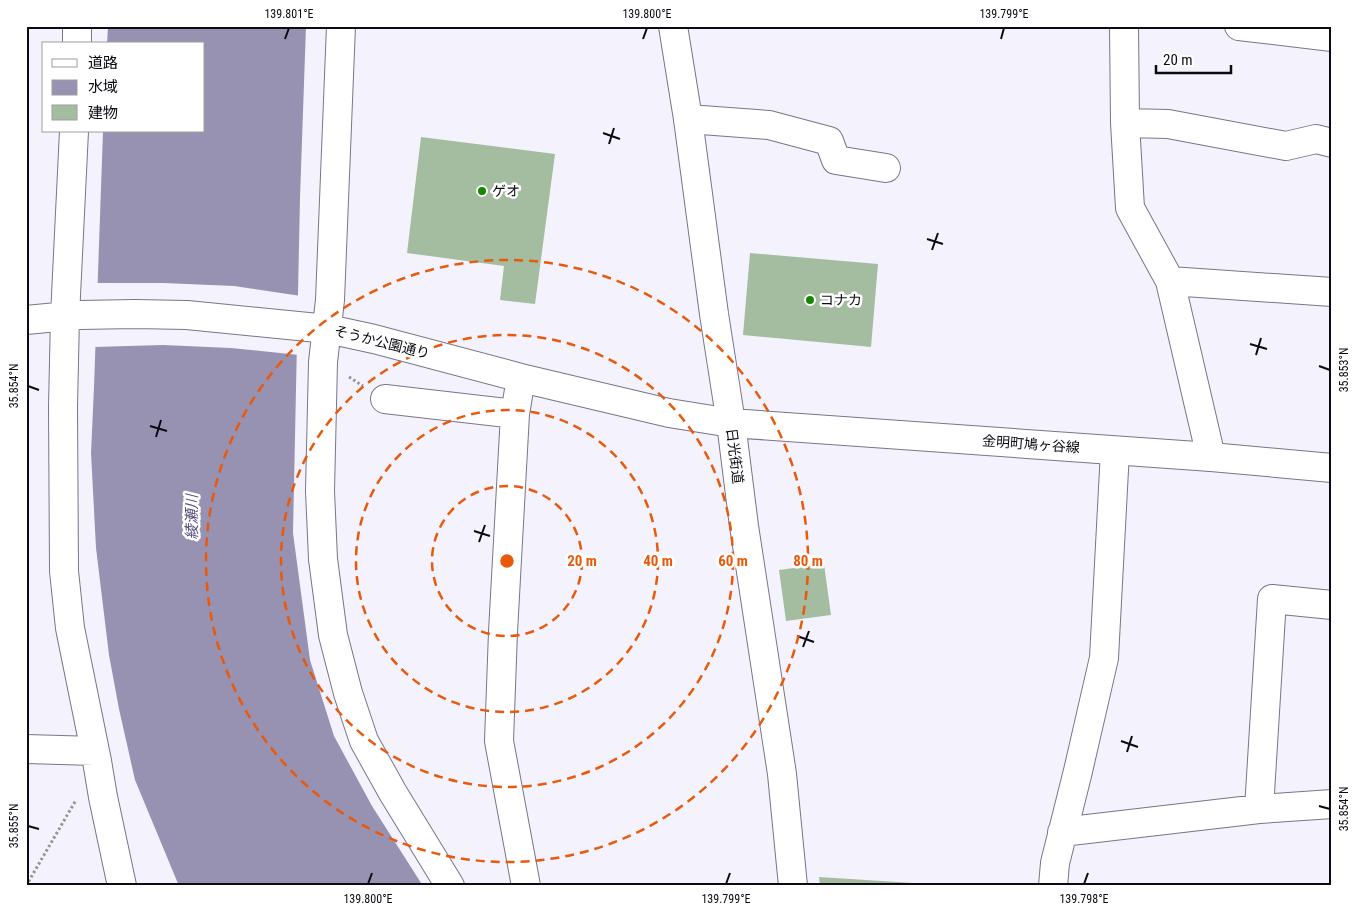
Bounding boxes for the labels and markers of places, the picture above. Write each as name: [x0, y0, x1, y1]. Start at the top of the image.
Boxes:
place label: ゲオ: [492, 183, 520, 199]
marker: ゲオ: [476, 185, 488, 197]
place label: コナカ: [820, 292, 862, 308]
marker: コナカ: [804, 294, 816, 306]
centre of rings: [498, 552, 516, 570]

